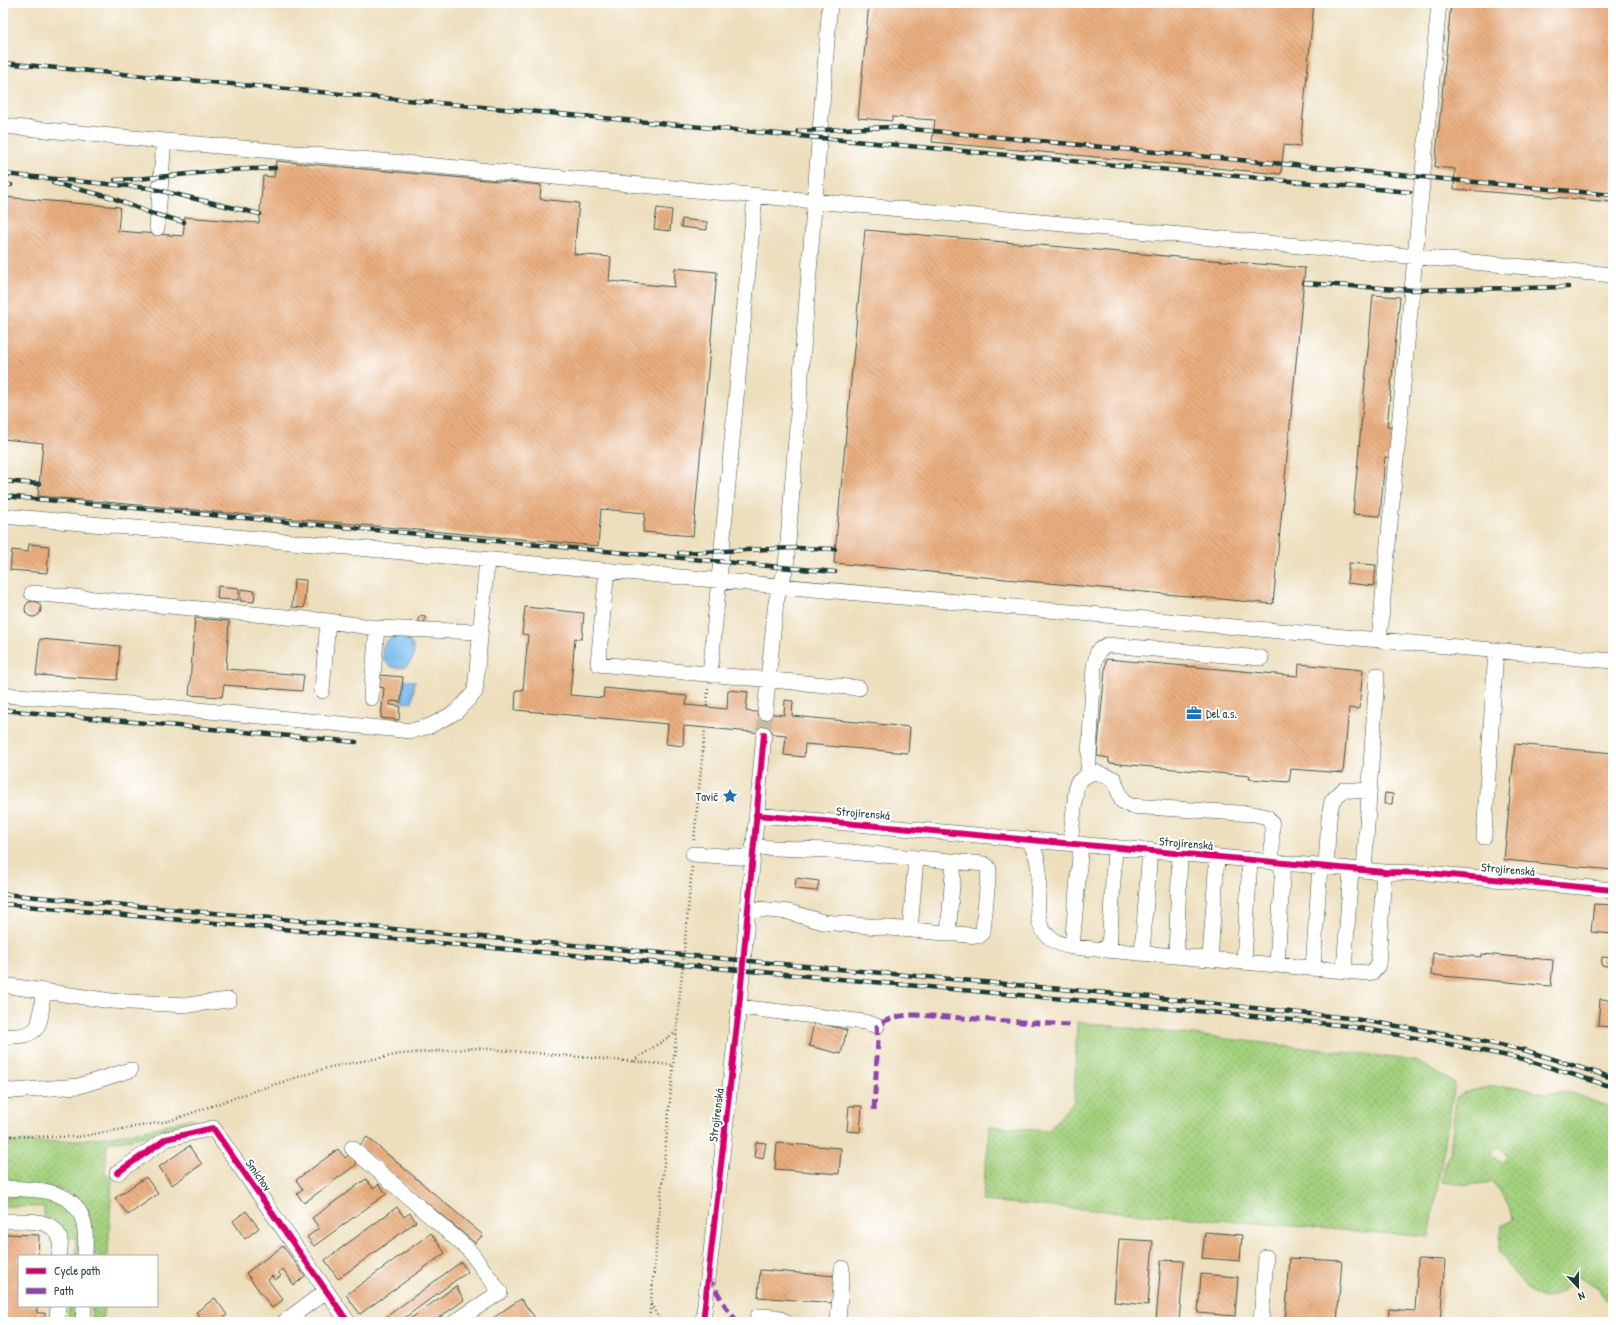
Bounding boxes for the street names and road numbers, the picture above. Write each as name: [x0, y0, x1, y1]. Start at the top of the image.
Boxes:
street label: Strojírenská: [835, 802, 891, 824]
street label: Strojírenská: [1158, 832, 1214, 854]
street label: Strojírenská: [1480, 858, 1536, 880]
street label: Strojírenská: [704, 1087, 728, 1143]
street label: Smíchov: [242, 1156, 276, 1195]

